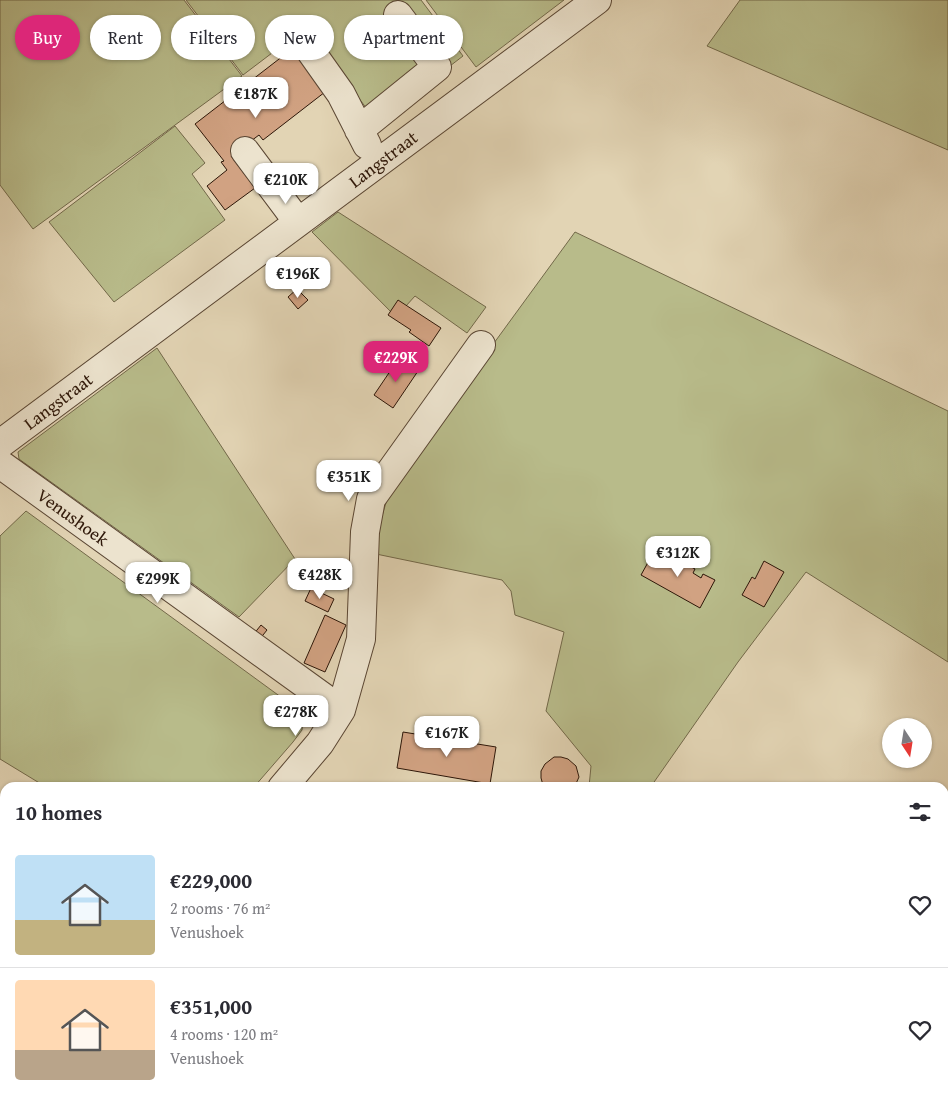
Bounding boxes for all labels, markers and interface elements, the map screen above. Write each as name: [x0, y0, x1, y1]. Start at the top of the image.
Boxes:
chip: Buy: [15, 15, 80, 60]
chip: Rent: [90, 15, 161, 60]
chip: Filters: [171, 15, 255, 60]
chip: New: [265, 15, 334, 60]
chip: Apartment: [344, 15, 463, 60]
pin: €187K: [221, 76, 291, 119]
text: €187K: [234, 81, 278, 105]
street label: Langstraat: [343, 124, 424, 194]
pin: €210K: [251, 162, 321, 205]
text: €210K: [264, 167, 308, 191]
pin: €196K: [263, 256, 333, 299]
text: €196K: [276, 261, 320, 285]
pin: €229K: [361, 340, 431, 383]
text: €229K: [374, 345, 418, 369]
street label: Langstraat: [18, 366, 99, 436]
pin: €351K: [314, 460, 384, 502]
text: €351K: [327, 464, 371, 488]
street label: Venushoek: [31, 482, 115, 553]
pin: €312K: [643, 536, 713, 578]
text: €312K: [656, 540, 700, 564]
pin: €428K: [285, 558, 355, 600]
pin: €299K: [123, 562, 193, 604]
text: €428K: [298, 562, 342, 586]
text: €299K: [136, 566, 180, 590]
pin: €278K: [261, 694, 331, 737]
text: €278K: [274, 699, 318, 723]
pin: €167K: [412, 716, 482, 758]
north arrow: [882, 718, 932, 768]
map controls: [882, 718, 932, 768]
text: €167K: [425, 720, 469, 744]
text: 10 homes: [15, 797, 102, 828]
icon: filters: [906, 798, 934, 826]
text: €229,000: [170, 865, 252, 896]
icon: home: [55, 875, 115, 935]
icon: heart: [906, 891, 934, 919]
text: 2 rooms · 76 m²: [170, 896, 270, 920]
text: Venushoek: [170, 920, 244, 944]
text: €351,000: [170, 991, 252, 1022]
icon: home: [55, 1000, 115, 1060]
icon: heart: [906, 1016, 934, 1044]
text: 4 rooms · 120 m²: [170, 1022, 278, 1046]
text: Venushoek: [170, 1046, 244, 1070]

